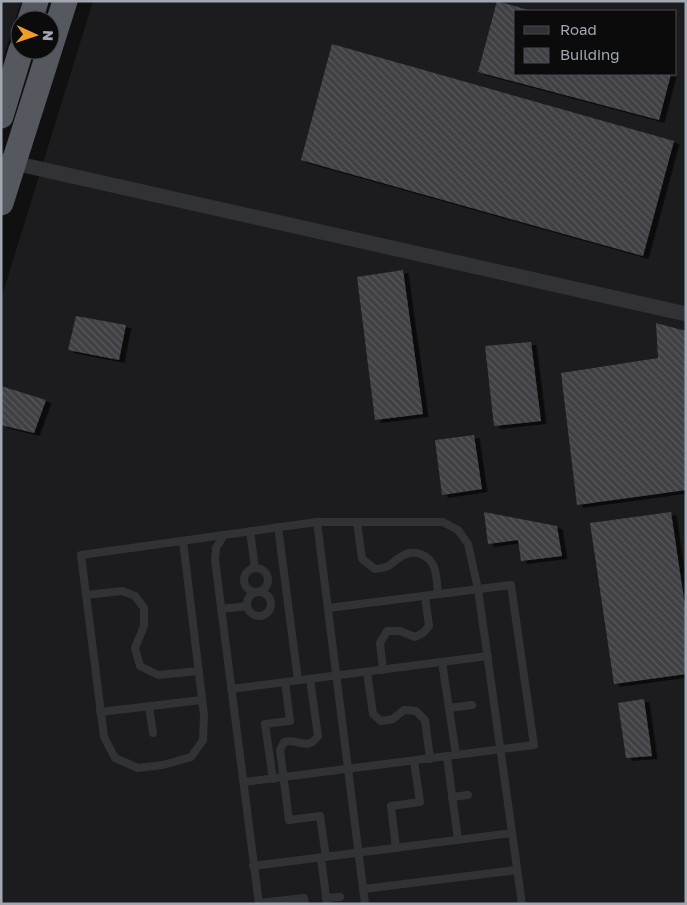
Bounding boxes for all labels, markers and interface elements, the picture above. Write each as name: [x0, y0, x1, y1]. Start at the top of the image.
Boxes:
north arrow: [10, 10, 60, 60]
legend: [514, 10, 677, 75]
text: Road: [560, 20, 597, 38]
text: N: [40, 30, 57, 41]
text: Building: [560, 45, 620, 63]

